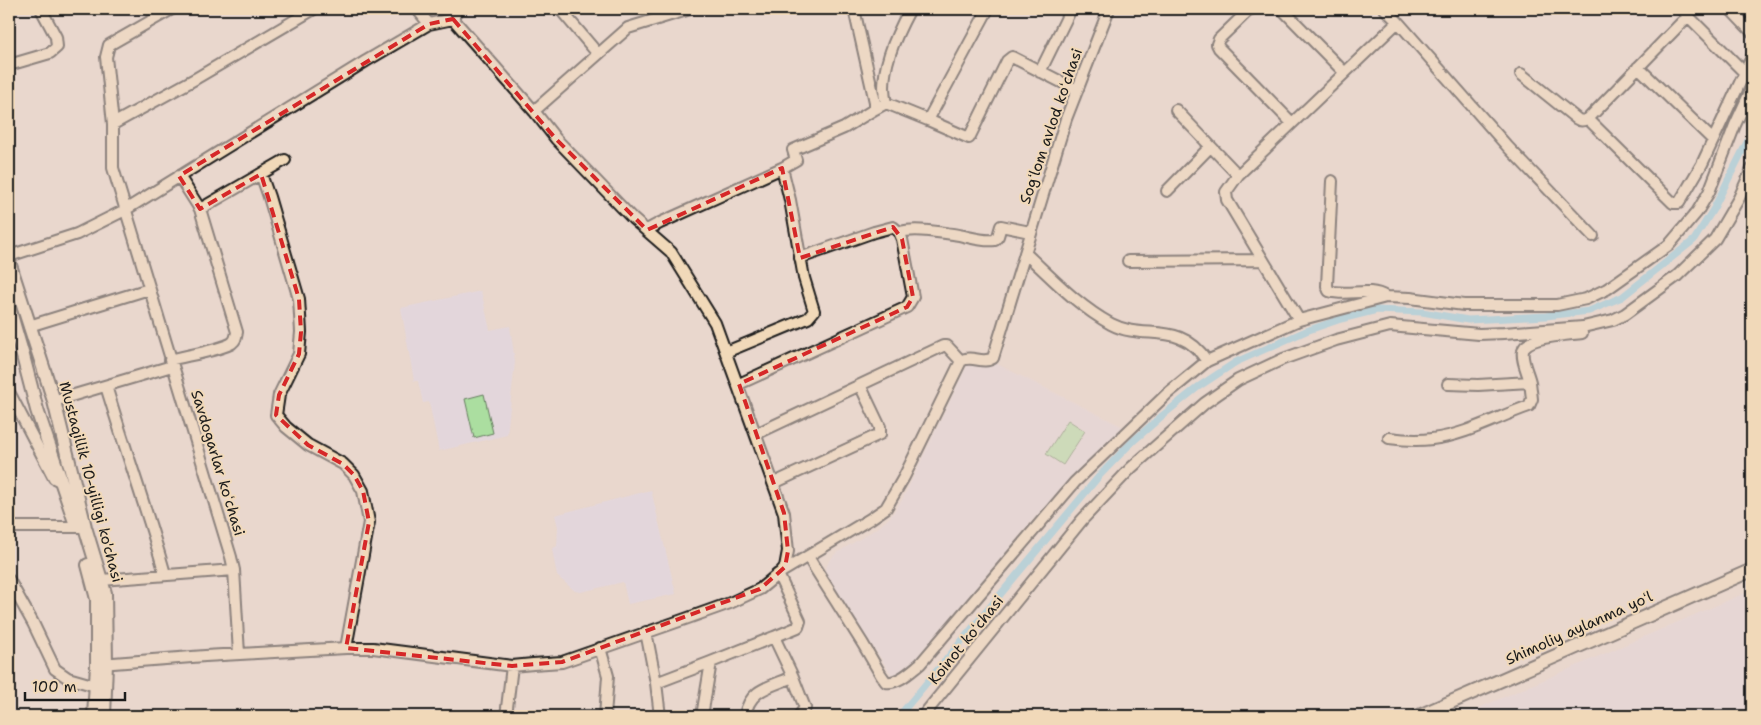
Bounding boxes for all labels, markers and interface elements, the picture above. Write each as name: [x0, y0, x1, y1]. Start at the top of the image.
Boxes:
street label: Sogʻlom avlod koʻchasi: [1015, 45, 1087, 207]
street label: Mustaqillik 10-yilligi ko'chasi: [55, 379, 127, 585]
street label: Savdogarlar koʻchasi: [186, 388, 250, 538]
street label: Shimoliy aylanma yoʻl: [1502, 586, 1656, 669]
street label: Koinot koʻchasi: [924, 591, 1008, 689]
scale bar: [25, 670, 125, 702]
text: 100 m: [32, 677, 77, 697]

